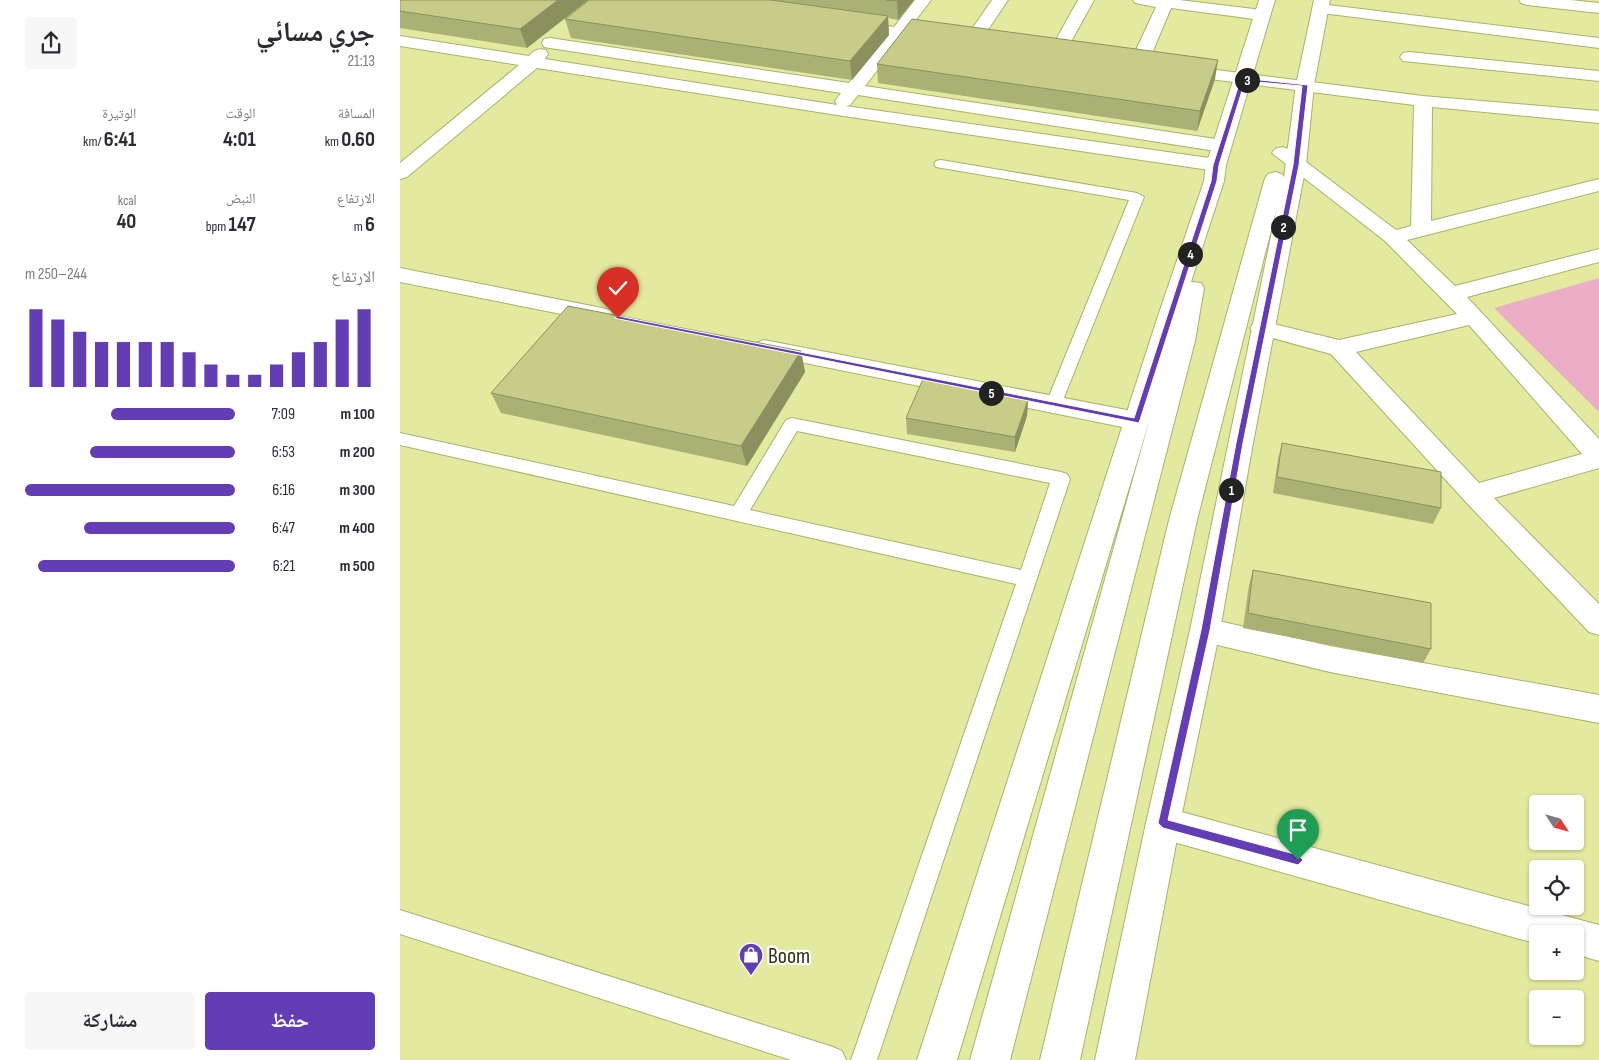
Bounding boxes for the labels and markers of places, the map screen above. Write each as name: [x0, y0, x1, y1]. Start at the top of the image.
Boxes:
pin: 3: [1234, 68, 1260, 92]
pin: 2: [1270, 214, 1296, 240]
pin: 4: [1178, 242, 1202, 266]
pin: [597, 267, 639, 318]
pin: 5: [978, 380, 1004, 406]
pin: 1: [1218, 478, 1244, 502]
pin: [1277, 809, 1319, 860]
shop icon: Boom: [738, 942, 764, 976]
place label: Boom: [768, 943, 810, 970]

